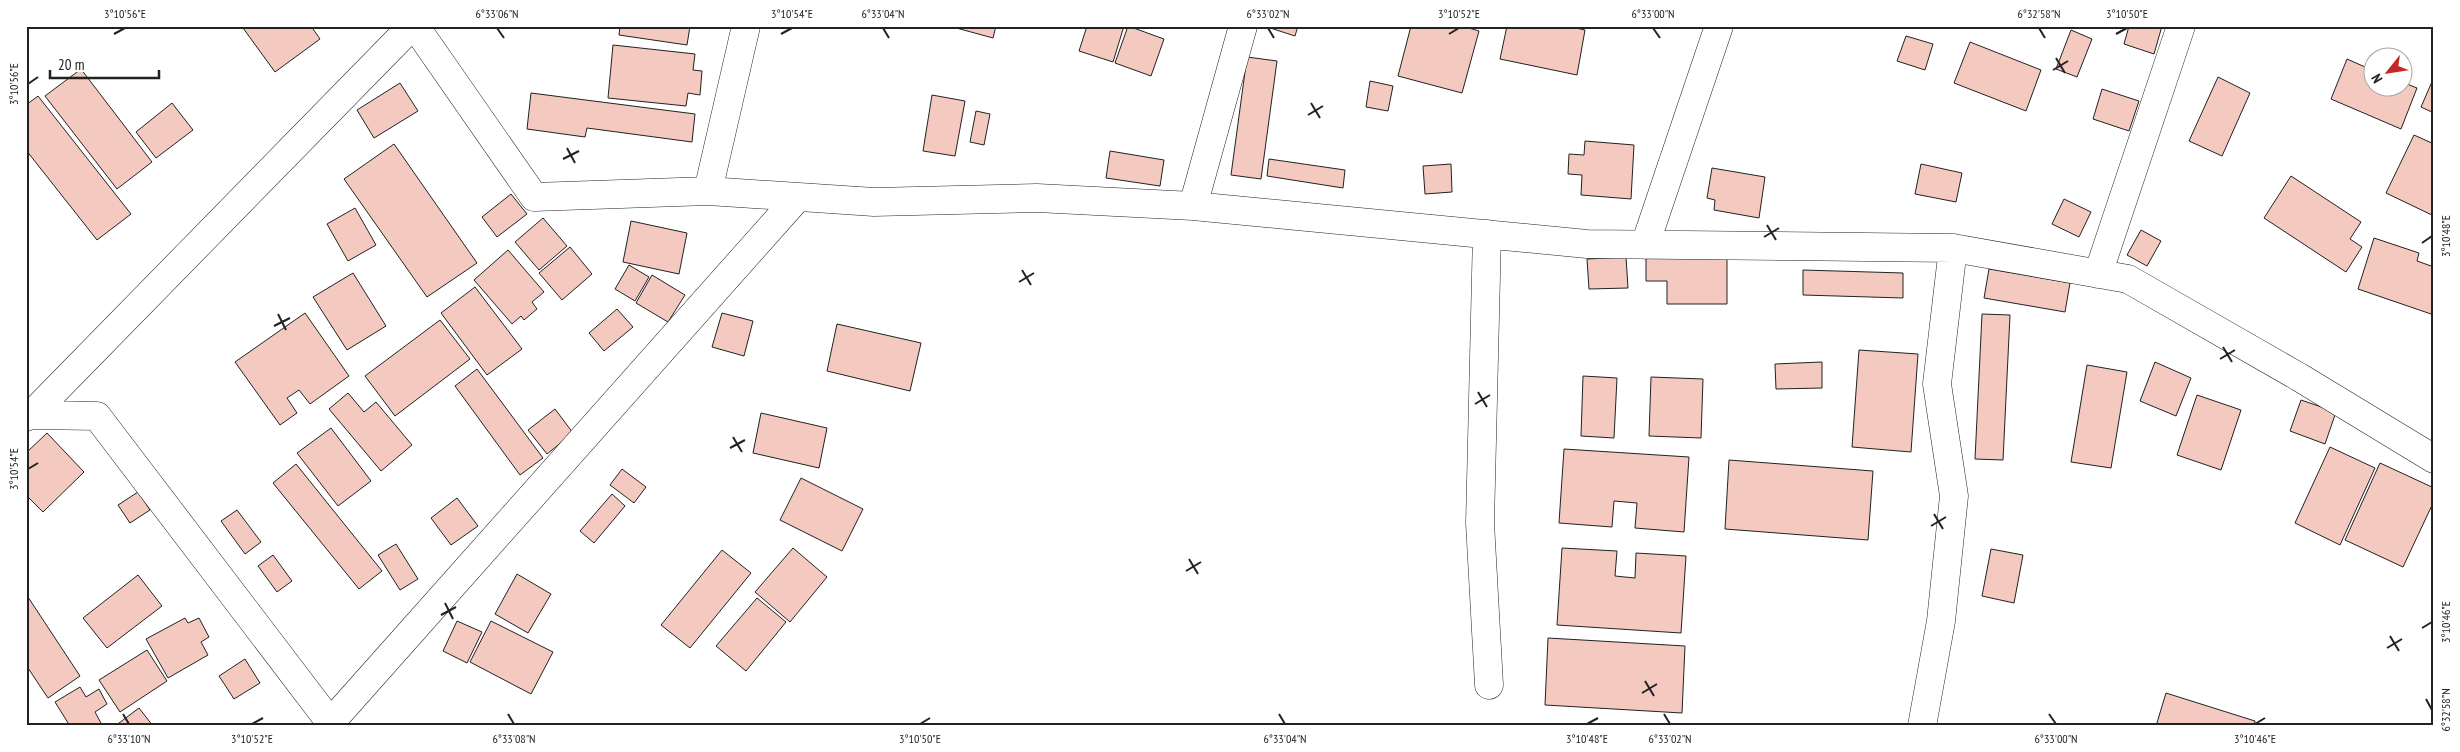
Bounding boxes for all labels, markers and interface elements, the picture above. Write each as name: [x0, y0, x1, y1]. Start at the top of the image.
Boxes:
text: 3°10'56"E: [104, 6, 146, 21]
text: 6°33'06"N: [475, 6, 519, 21]
text: 3°10'54"E: [771, 6, 813, 21]
text: 6°33'04"N: [861, 6, 905, 21]
text: 6°33'02"N: [1246, 6, 1290, 21]
text: 3°10'52"E: [1438, 6, 1480, 21]
text: 6°33'00"N: [1631, 6, 1675, 21]
text: 6°32'58"N: [2017, 6, 2061, 21]
text: 3°10'50"E: [2106, 6, 2148, 21]
scale bar: [50, 48, 159, 80]
north arrow: [2362, 48, 2412, 98]
text: 20 m: [58, 55, 84, 74]
text: 3°10'56"E: [6, 63, 21, 105]
text: N: [2367, 71, 2386, 86]
text: 3°10'48"E: [2438, 215, 2453, 257]
text: 3°10'54"E: [6, 448, 21, 490]
text: 3°10'46"E: [2438, 601, 2453, 643]
text: 6°32'58"N: [2438, 688, 2453, 732]
text: 6°33'10"N: [107, 731, 151, 746]
text: 3°10'52"E: [231, 731, 273, 746]
text: 6°33'08"N: [492, 731, 536, 746]
text: 3°10'50"E: [899, 731, 941, 746]
text: 6°33'04"N: [1263, 731, 1307, 746]
text: 3°10'48"E: [1566, 731, 1608, 746]
text: 6°33'02"N: [1648, 731, 1692, 746]
text: 6°33'00"N: [2034, 731, 2078, 746]
text: 3°10'46"E: [2234, 731, 2276, 746]

